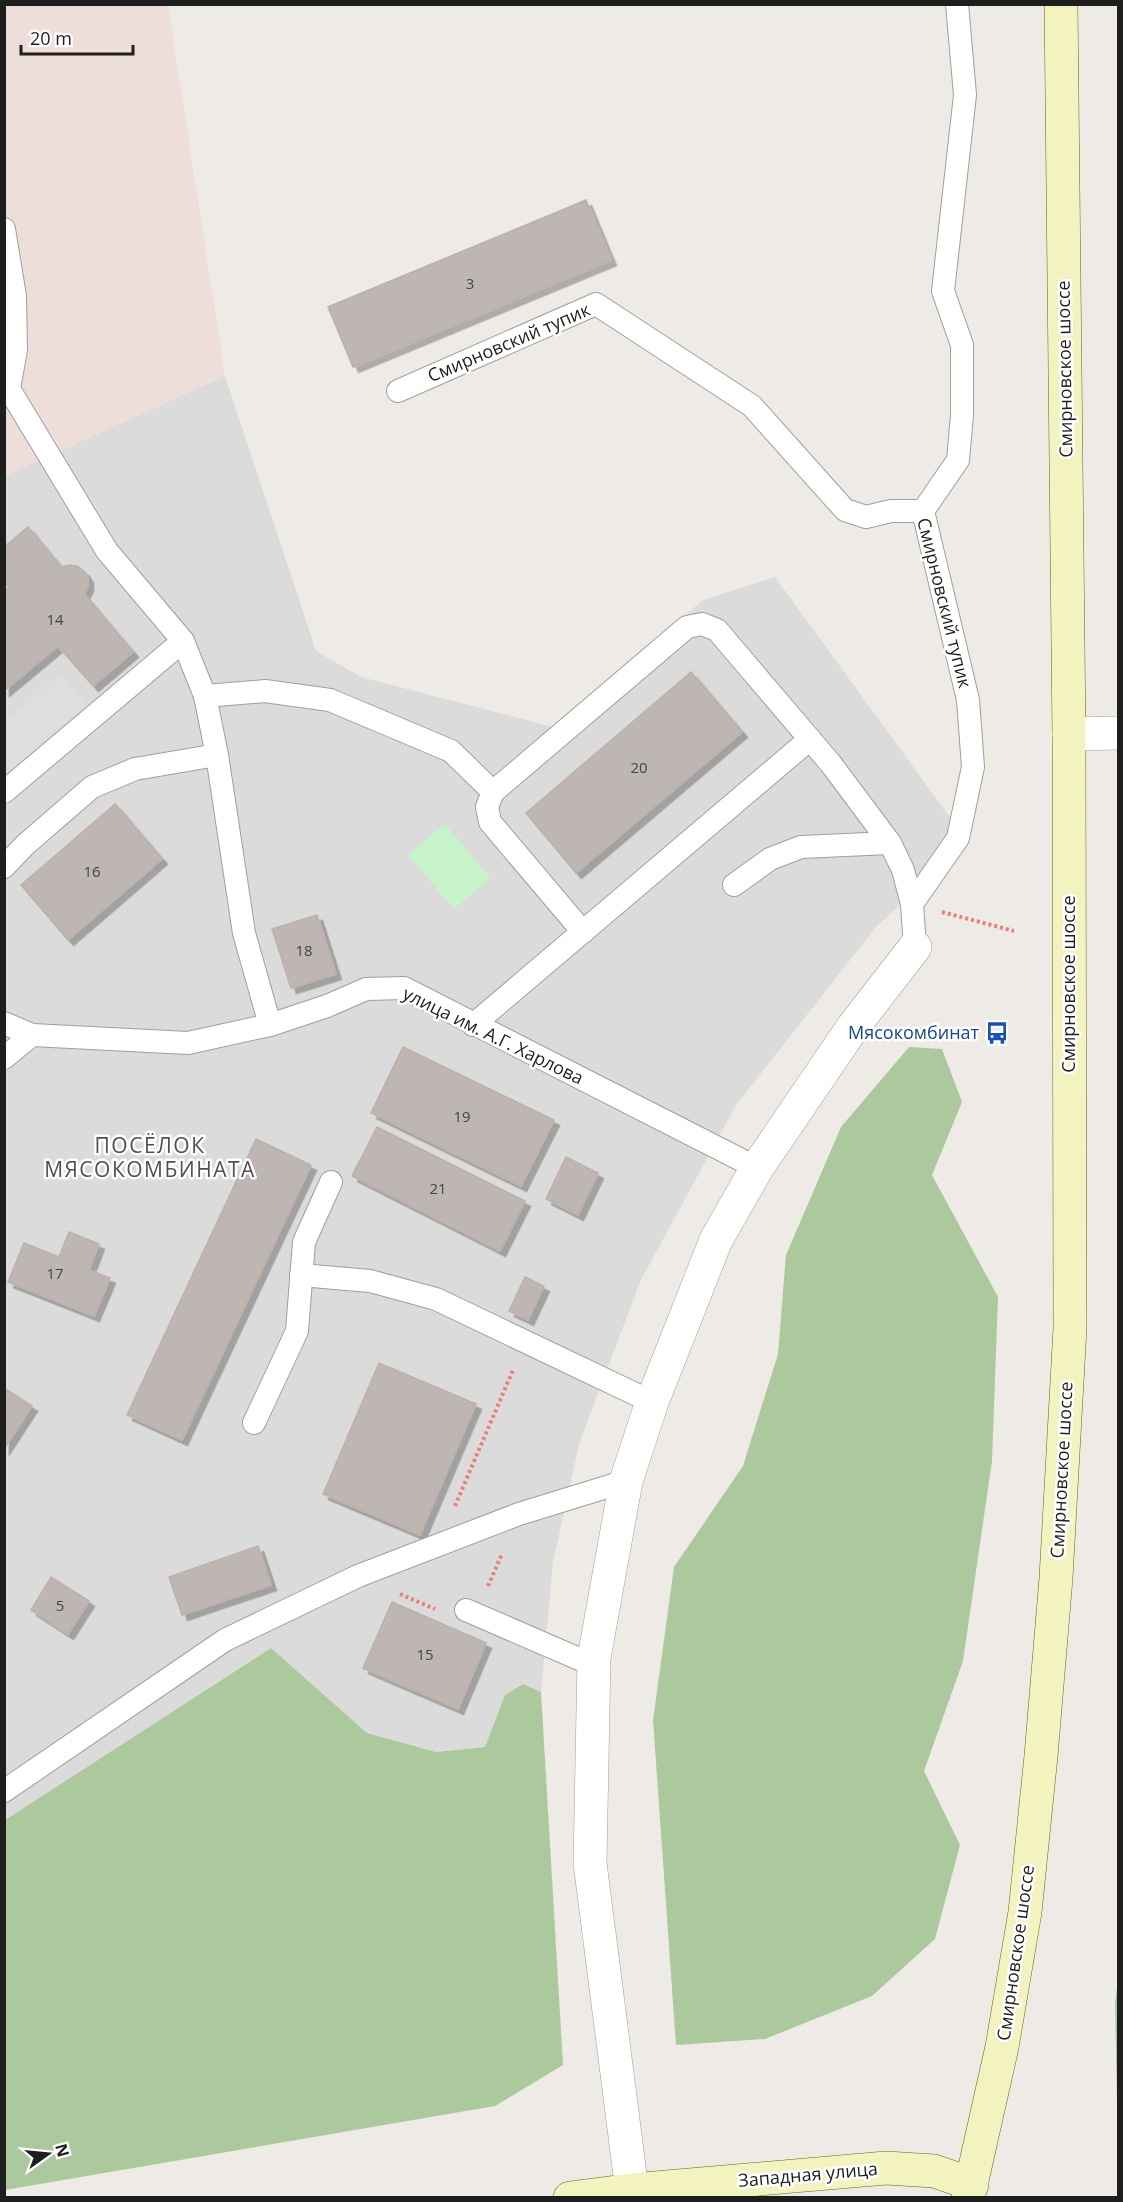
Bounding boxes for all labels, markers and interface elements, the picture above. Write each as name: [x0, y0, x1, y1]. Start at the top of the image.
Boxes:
scale bar: [21, 18, 134, 56]
text: 20 m: [30, 26, 72, 50]
house number: 3: [466, 273, 474, 293]
street label: Смирновское шоссе: [1050, 280, 1078, 458]
street label: Смирновский тупик: [424, 297, 594, 387]
street label: Смирновский тупик: [912, 515, 978, 691]
house number: 14: [46, 609, 64, 629]
house number: 20: [630, 757, 648, 777]
house number: 16: [83, 861, 101, 881]
street label: Смирновское шоссе: [1056, 895, 1080, 1073]
house number: 18: [295, 940, 313, 960]
street label: улица им. А.Г. Харлова: [399, 981, 588, 1089]
place label: Мясокомбинат: [848, 1020, 980, 1044]
bus stop icon: Мясокомбинат: [984, 1020, 1010, 1046]
house number: 19: [453, 1106, 471, 1126]
district label: ПОСЁЛОК МЯСОКОМБИНАТА: [44, 1131, 256, 1183]
house number: 21: [429, 1178, 447, 1198]
house number: 17: [46, 1263, 64, 1283]
street label: Смирновское шоссе: [1044, 1381, 1078, 1559]
house number: 5: [56, 1595, 64, 1615]
house number: 15: [416, 1644, 434, 1664]
street label: Смирновское шоссе: [991, 1863, 1039, 2042]
north arrow: [18, 2124, 78, 2184]
text: N: [50, 2141, 75, 2159]
street label: Западная улица: [737, 2156, 879, 2192]

